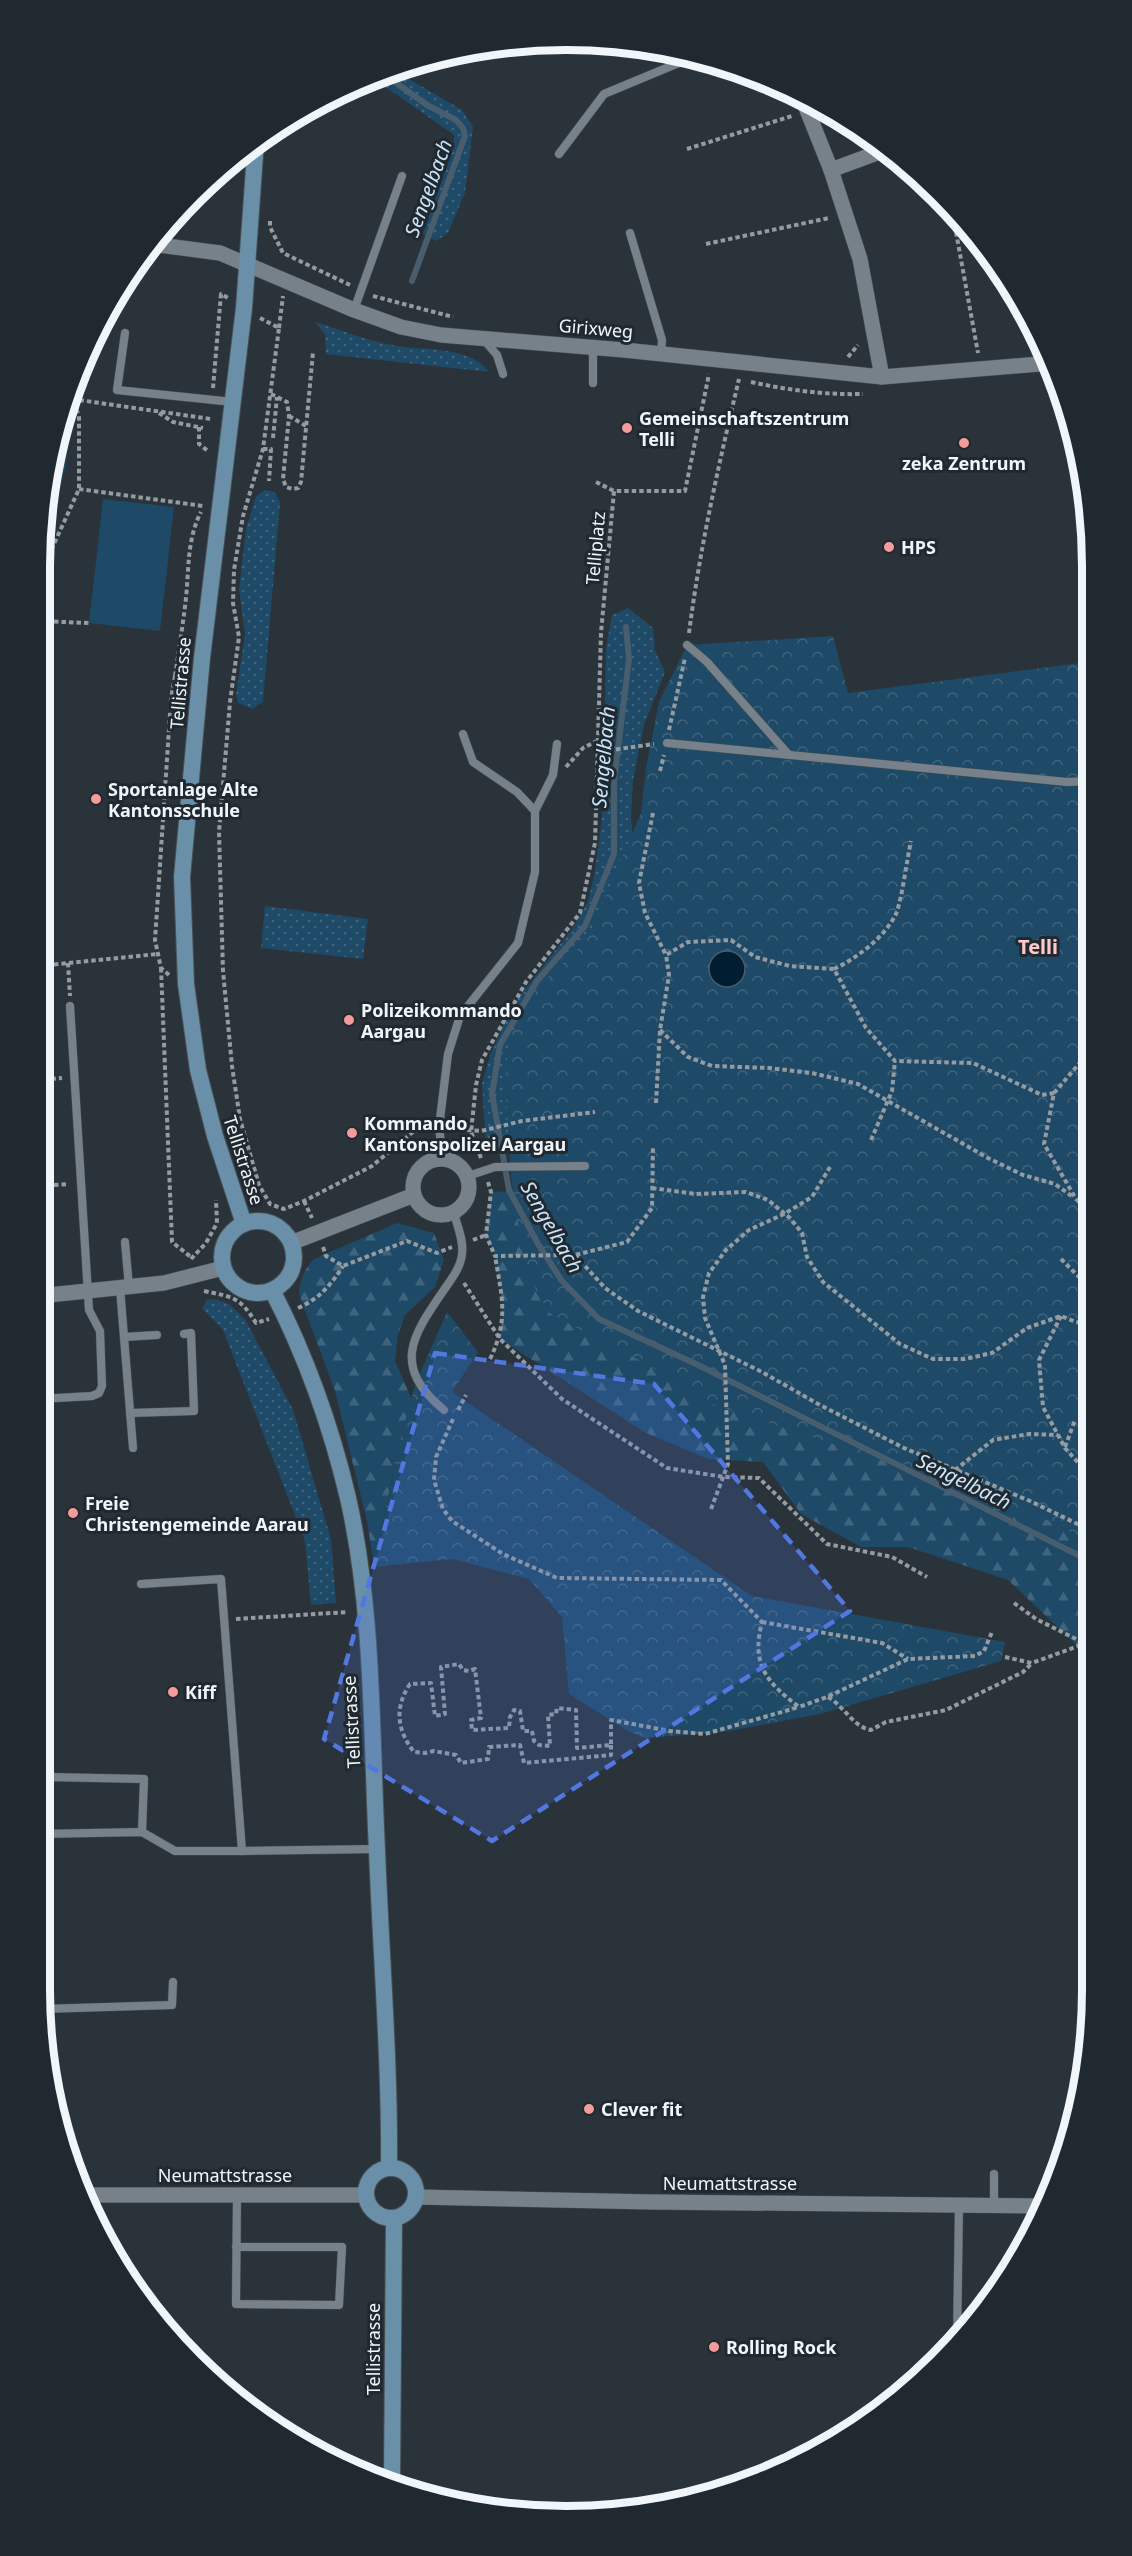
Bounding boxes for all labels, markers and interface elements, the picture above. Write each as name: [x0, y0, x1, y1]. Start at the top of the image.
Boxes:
water label: Sengelbach: [398, 135, 458, 241]
street label: Girixweg: [558, 313, 634, 343]
place label: Gemeinschaftszentrum Telli: [639, 406, 849, 451]
marker: Gemeinschaftszentrum Telli: [620, 421, 634, 435]
marker: zeka Zentrum: [957, 436, 971, 450]
place label: zeka Zentrum: [902, 451, 1026, 475]
street label: Telliplatz: [580, 510, 610, 586]
place label: HPS: [901, 535, 936, 559]
marker: HPS: [882, 540, 896, 554]
street label: Tellistrasse: [164, 636, 196, 730]
water label: Sengelbach: [585, 705, 621, 809]
place label: Sportanlage Alte Kantonsschule: [108, 777, 258, 822]
marker: Sportanlage Alte Kantonsschule: [89, 792, 103, 806]
district label: Telli: [1018, 933, 1058, 960]
place label: Polizeikommando Aargau: [361, 998, 522, 1043]
marker: Polizeikommando Aargau: [342, 1013, 356, 1027]
place label: Kommando Kantonspolizei Aargau: [364, 1111, 566, 1156]
street label: Tellistrasse: [218, 1112, 270, 1208]
marker: Kommando Kantonspolizei Aargau: [345, 1126, 359, 1140]
water label: Sengelbach: [515, 1176, 589, 1278]
water label: Sengelbach: [912, 1447, 1016, 1515]
place label: Freie Christengemeinde Aarau: [85, 1491, 309, 1536]
marker: Freie Christengemeinde Aarau: [66, 1506, 80, 1520]
street label: Tellistrasse: [337, 1675, 365, 1769]
place label: Kiff: [185, 1680, 217, 1704]
marker: Kiff: [166, 1685, 180, 1699]
place label: Clever fit: [601, 2097, 682, 2121]
marker: Clever fit: [582, 2102, 596, 2116]
street label: Neumattstrasse: [158, 2163, 292, 2187]
street label: Neumattstrasse: [663, 2171, 797, 2195]
street label: Tellistrasse: [361, 2303, 385, 2395]
place label: Rolling Rock: [726, 2335, 837, 2359]
marker: Rolling Rock: [707, 2340, 721, 2354]

